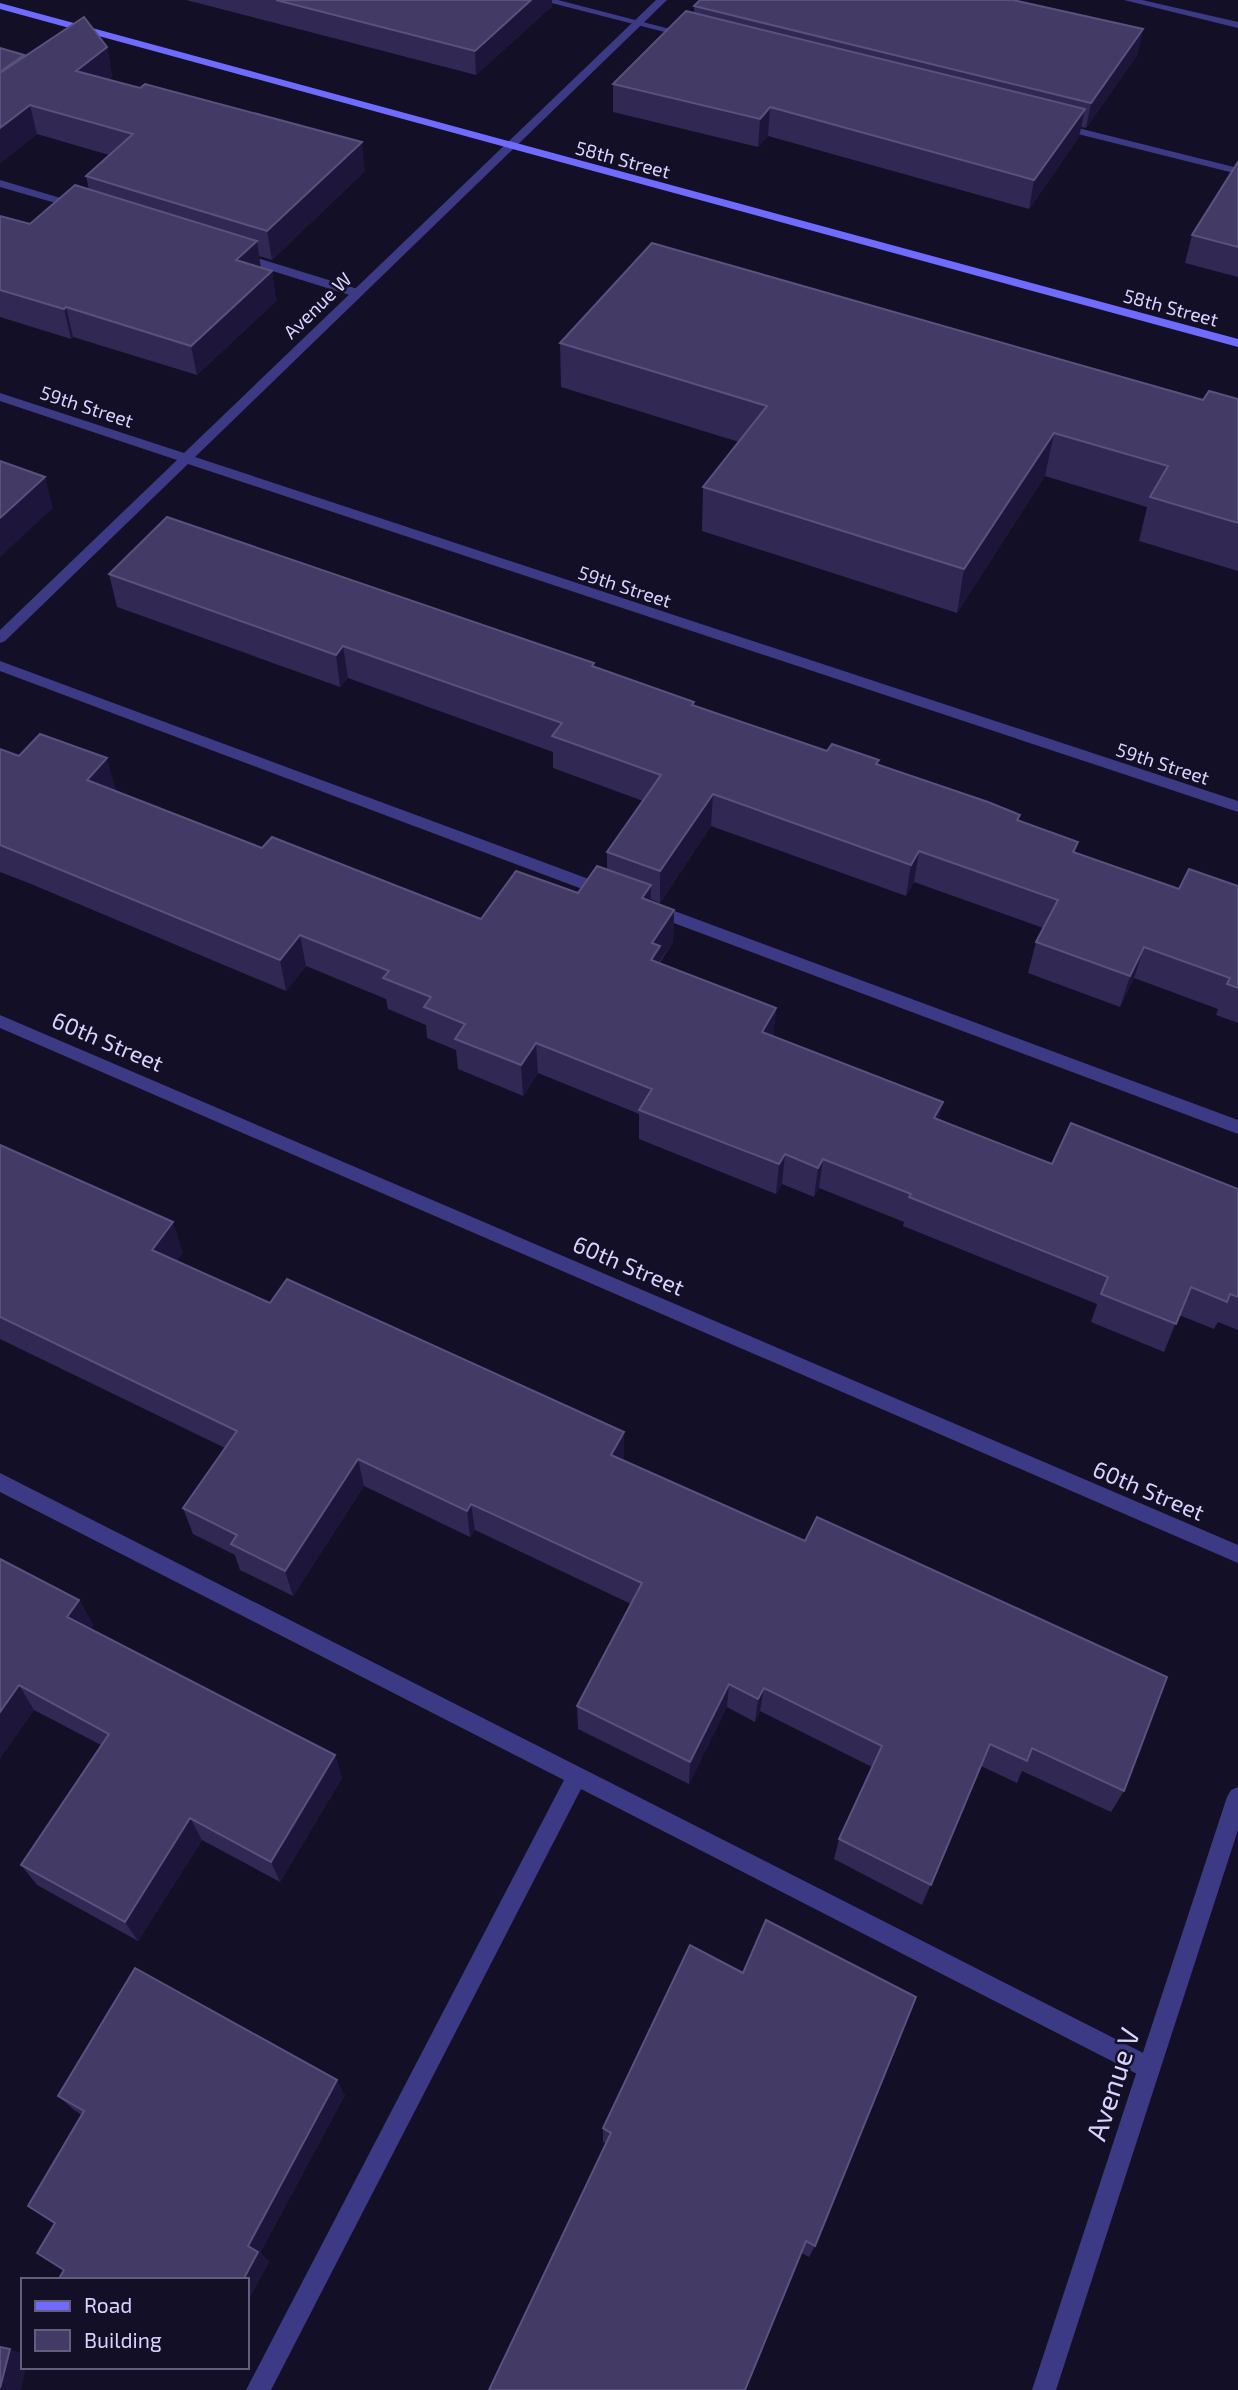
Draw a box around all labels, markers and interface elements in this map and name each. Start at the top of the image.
street label: 58th Street [573,135,673,183]
street label: Avenue W [278,267,356,343]
street label: 58th Street [1121,283,1221,331]
street label: 59th Street [38,380,136,432]
street label: 59th Street [576,560,674,612]
street label: 59th Street [1114,737,1212,789]
street label: 60th Street [48,1005,168,1077]
street label: 60th Street [569,1229,689,1301]
street label: 60th Street [1089,1454,1209,1526]
street label: Avenue V [1078,2023,1146,2145]
legend [21,2278,248,2369]
text: Road [84,2292,132,2317]
text: Building [84,2327,162,2352]

